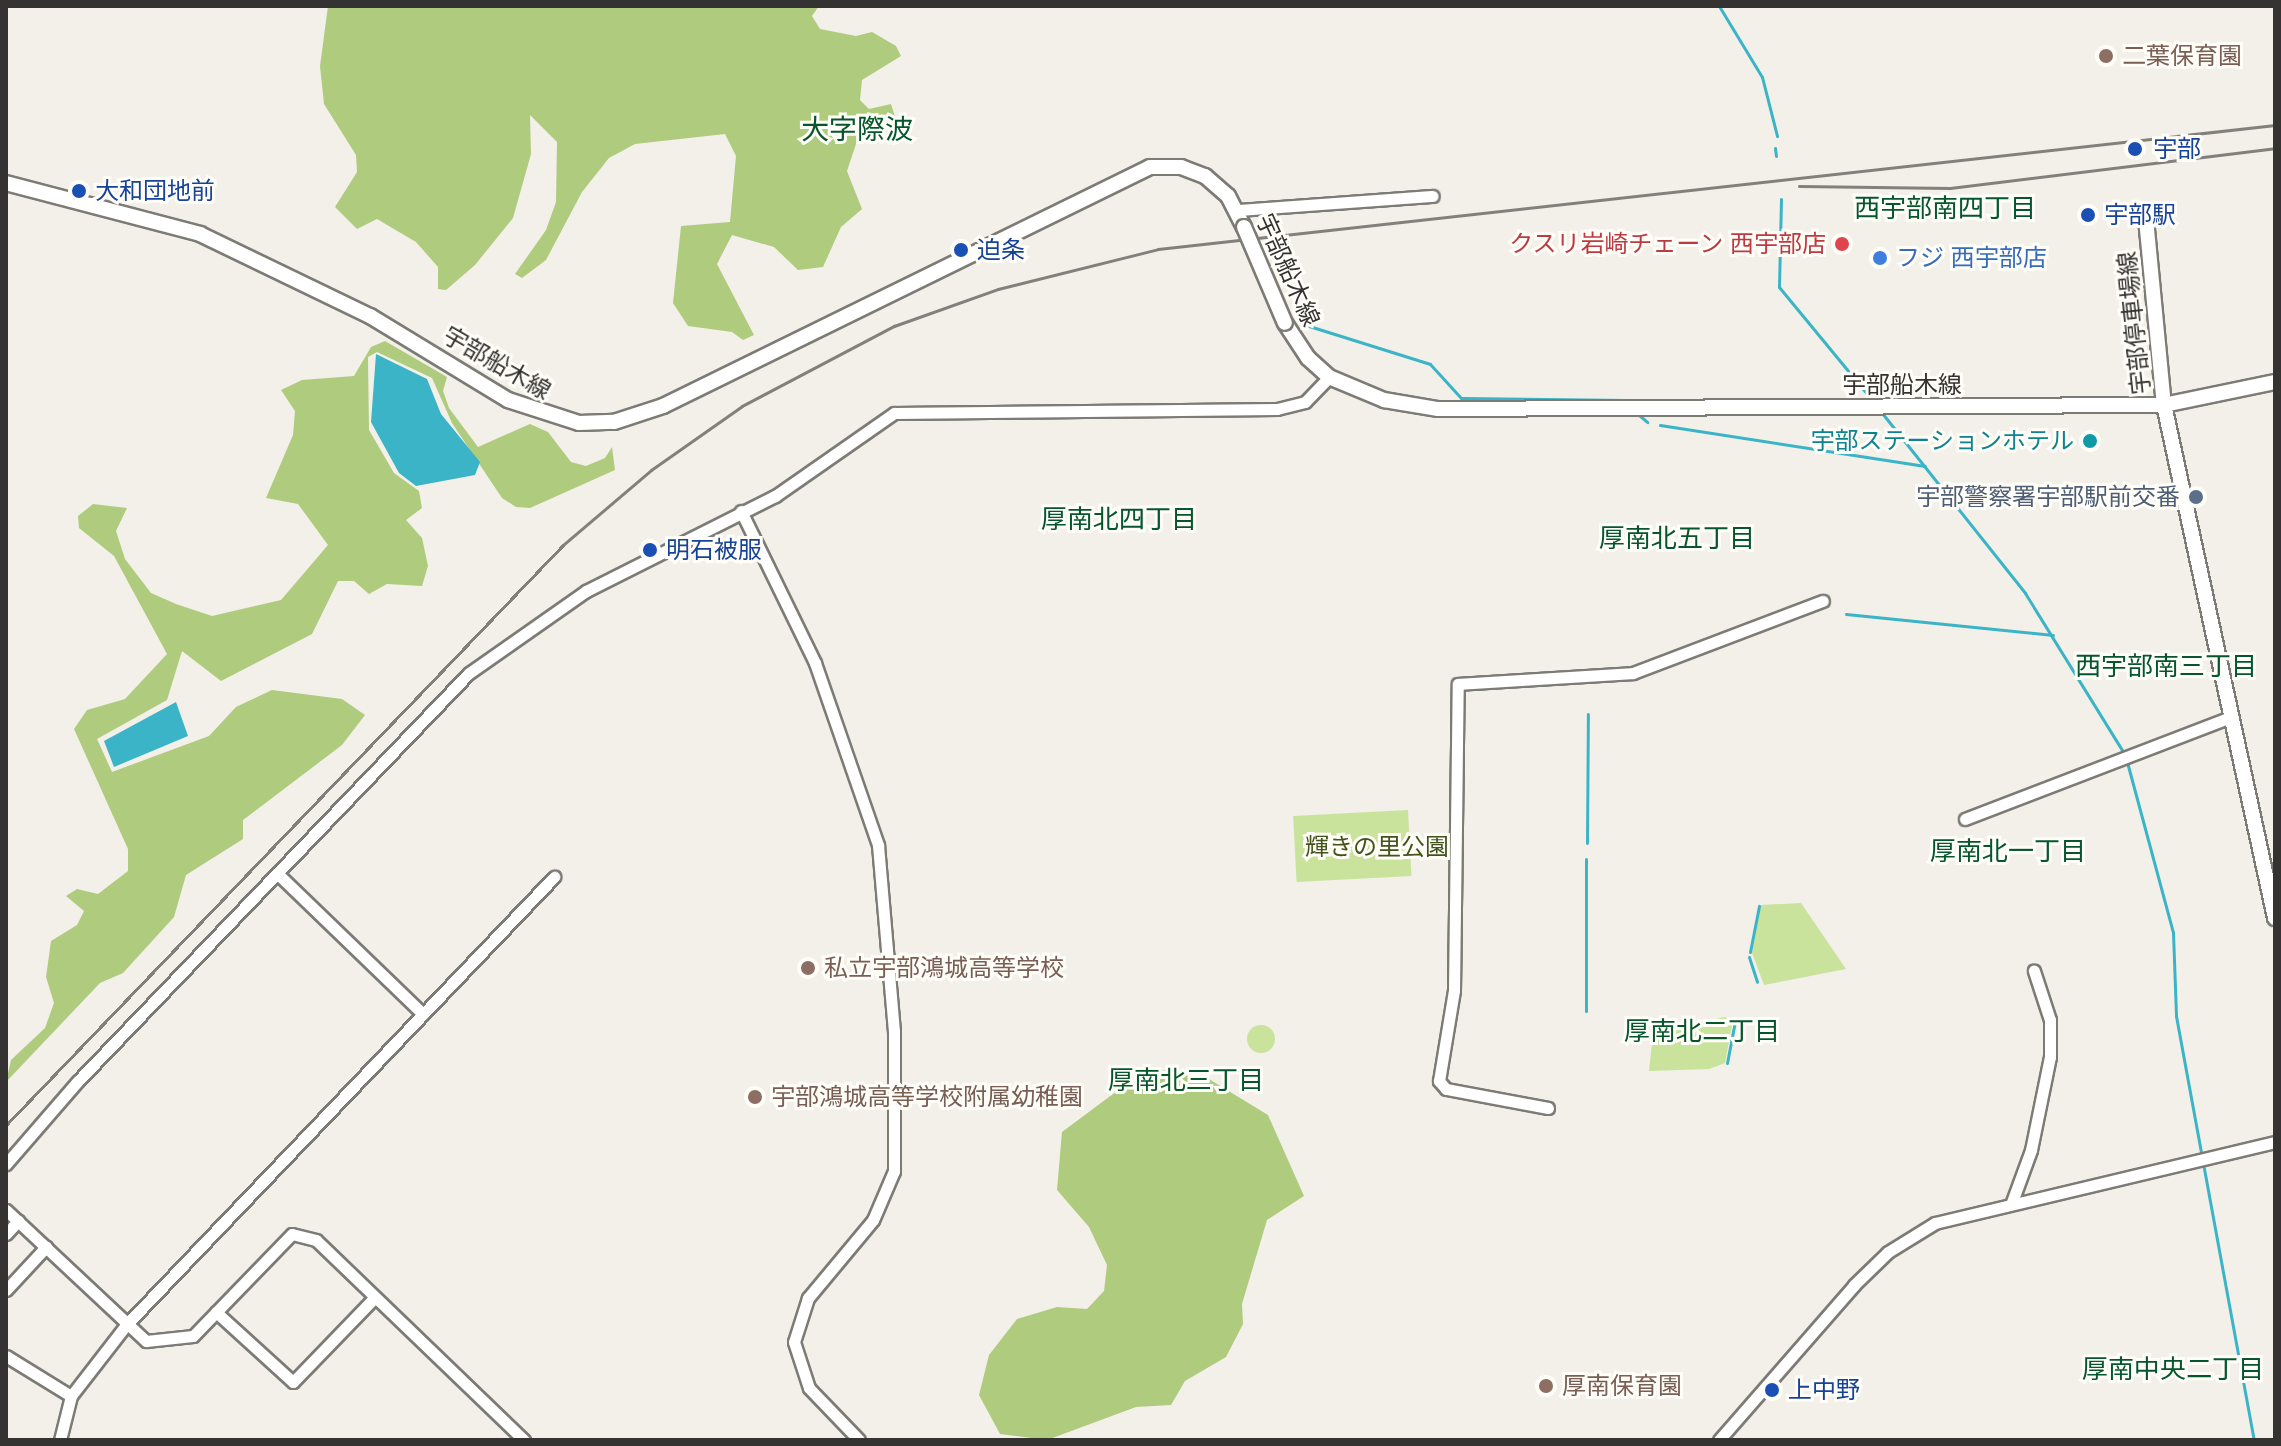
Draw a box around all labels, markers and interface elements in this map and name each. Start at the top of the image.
place label: 二葉保育園 [2122,42,2242,70]
marker: 二葉保育園 [2097,47,2115,65]
district label: 大字際波 [801,113,913,147]
place label: 宇部 [2153,135,2201,163]
marker: 宇部 [2124,138,2146,160]
place label: 大和団地前 [95,177,215,205]
marker: 大和団地前 [70,182,88,200]
district label: 西宇部南四丁目 [1854,193,2036,225]
place label: 宇部駅 [2104,201,2176,229]
marker: 宇部駅 [2079,206,2097,224]
street label: 宇部船木線 [1250,209,1326,331]
place label: クスリ岩崎チェーン 西宇部店 [1507,230,1826,258]
marker: クスリ岩崎チェーン 西宇部店 [1833,235,1851,253]
place label: 迫条 [977,236,1025,264]
marker: 迫条 [952,241,970,259]
place label: フジ 西宇部店 [1896,244,2047,272]
marker: フジ 西宇部店 [1871,249,1889,267]
street label: 宇部停車場線 [2112,250,2156,396]
street label: 宇部船木線 [438,321,556,405]
street label: 宇部船木線 [1842,371,1962,399]
place label: 宇部ステーションホテル [1810,427,2074,455]
marker: 宇部ステーションホテル [2081,432,2099,450]
place label: 宇部警察署宇部駅前交番 [1916,483,2180,511]
marker: 宇部警察署宇部駅前交番 [2187,488,2205,506]
district label: 厚南北四丁目 [1041,504,1197,536]
district label: 厚南北五丁目 [1599,523,1755,555]
place label: 明石被服 [666,536,762,564]
marker: 明石被服 [641,541,659,559]
district label: 西宇部南三丁目 [2075,651,2257,683]
park label: 輝きの里公園 [1305,833,1449,861]
district label: 厚南北一丁目 [1930,836,2086,868]
place label: 私立宇部鴻城高等学校 [824,954,1064,982]
marker: 私立宇部鴻城高等学校 [799,959,817,977]
district label: 厚南北二丁目 [1624,1016,1780,1048]
district label: 厚南北三丁目 [1108,1065,1264,1097]
place label: 宇部鴻城高等学校附属幼稚園 [771,1083,1083,1111]
marker: 宇部鴻城高等学校附属幼稚園 [746,1088,764,1106]
district label: 厚南中央二丁目 [2082,1354,2264,1386]
place label: 厚南保育園 [1562,1372,1682,1400]
place label: 上中野 [1788,1376,1860,1404]
marker: 厚南保育園 [1537,1377,1555,1395]
marker: 上中野 [1763,1381,1781,1399]

